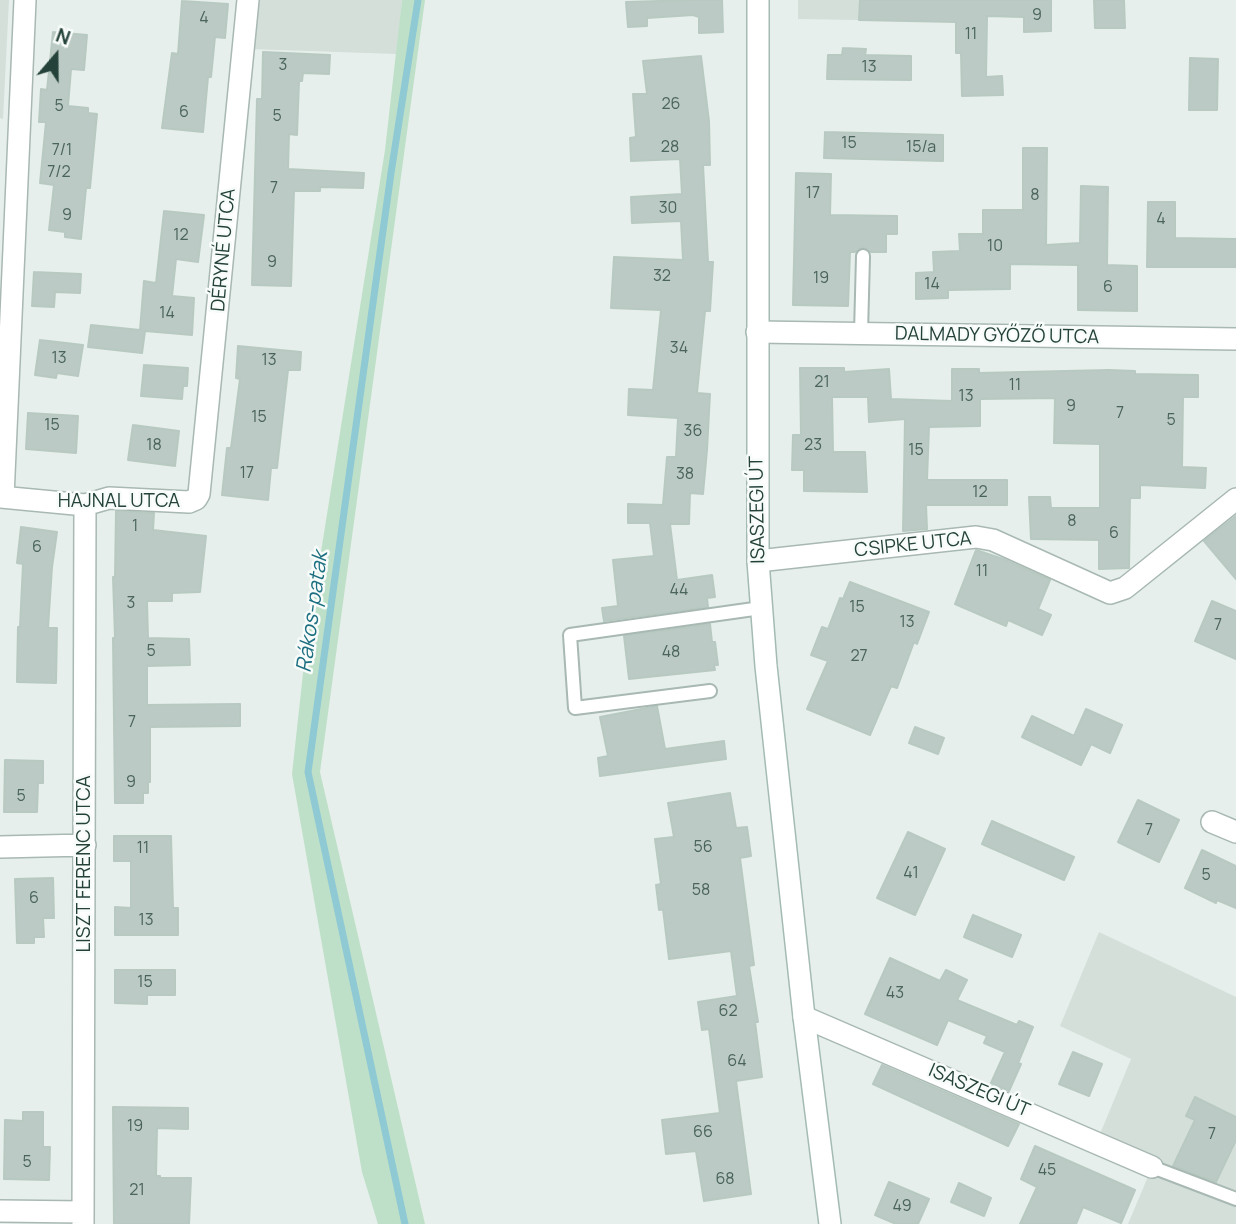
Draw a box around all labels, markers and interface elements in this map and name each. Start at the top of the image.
house number: 9 [1032,6,1042,26]
house number: 4 [199,9,209,29]
north arrow [21,21,91,91]
text: N [52,22,74,51]
house number: 11 [965,25,977,45]
house number: 3 [279,56,287,76]
house number: 13 [861,58,877,78]
house number: 26 [661,95,681,115]
house number: 5 [54,97,64,117]
house number: 6 [179,103,189,123]
house number: 5 [272,107,282,127]
house number: 15 [841,134,857,154]
house number: 28 [661,138,679,158]
house number: 15/a [906,138,936,158]
house number: 7/1 [52,141,72,161]
house number: 7/2 [47,163,71,183]
house number: 7 [270,179,278,199]
house number: 17 [806,184,820,204]
house number: 8 [1030,186,1040,206]
street label: DÉRYNÉ UTCA [207,188,241,312]
house number: 30 [659,199,677,219]
house number: 9 [62,206,72,226]
house number: 4 [1156,210,1166,230]
house number: 12 [173,226,189,246]
house number: 10 [987,237,1003,257]
house number: 9 [267,253,277,273]
house number: 32 [653,267,671,287]
house number: 19 [813,269,829,289]
house number: 14 [924,275,940,295]
house number: 6 [1103,278,1113,298]
house number: 14 [159,304,175,324]
street label: DALMADY GYŐZŐ UTCA [895,323,1099,349]
house number: 34 [670,339,688,359]
house number: 13 [51,349,67,369]
house number: 13 [261,351,277,371]
house number: 21 [814,373,830,393]
house number: 11 [1009,376,1021,396]
house number: 13 [958,387,974,407]
house number: 9 [1066,397,1076,417]
house number: 7 [1116,404,1124,424]
house number: 15 [251,408,267,428]
house number: 5 [1166,411,1176,431]
house number: 15 [44,416,60,436]
house number: 36 [684,422,702,442]
house number: 18 [146,436,162,456]
house number: 23 [804,436,822,456]
house number: 15 [908,441,924,461]
street label: ISASZEGI ÚT [746,456,770,564]
house number: 17 [240,464,254,484]
house number: 38 [676,465,694,485]
house number: 12 [972,483,988,503]
street label: HAJNAL UTCA [58,491,180,513]
house number: 8 [1067,512,1077,532]
house number: 1 [132,517,138,537]
house number: 6 [1109,524,1119,544]
street label: CSIPKE UTCA [853,528,973,562]
house number: 6 [32,538,42,558]
water label: Rákos-patak [292,550,334,674]
house number: 11 [976,562,988,582]
house number: 44 [669,581,689,601]
house number: 3 [127,594,135,614]
house number: 15 [849,598,865,618]
house number: 13 [899,613,915,633]
house number: 7 [1214,616,1222,636]
house number: 5 [146,642,156,662]
house number: 48 [662,643,680,663]
house number: 27 [850,647,868,667]
house number: 7 [128,713,136,733]
house number: 9 [126,773,136,793]
street label: LISZT FERENC UTCA [74,776,96,952]
house number: 5 [16,787,26,807]
house number: 7 [1145,821,1153,841]
house number: 56 [693,838,713,858]
house number: 11 [137,839,149,859]
house number: 41 [903,864,919,884]
house number: 5 [1201,866,1211,886]
house number: 58 [692,881,710,901]
house number: 6 [29,889,39,909]
house number: 13 [138,911,154,931]
house number: 15 [137,973,153,993]
house number: 43 [886,984,904,1004]
house number: 62 [718,1002,738,1022]
house number: 64 [727,1052,747,1072]
street label: ISASZEGI ÚT [925,1059,1033,1123]
house number: 19 [127,1117,143,1137]
house number: 66 [693,1123,713,1143]
house number: 7 [1208,1125,1216,1145]
house number: 5 [22,1153,32,1173]
house number: 45 [1038,1161,1056,1181]
house number: 68 [715,1170,735,1190]
house number: 21 [129,1181,145,1201]
house number: 49 [892,1197,912,1217]

